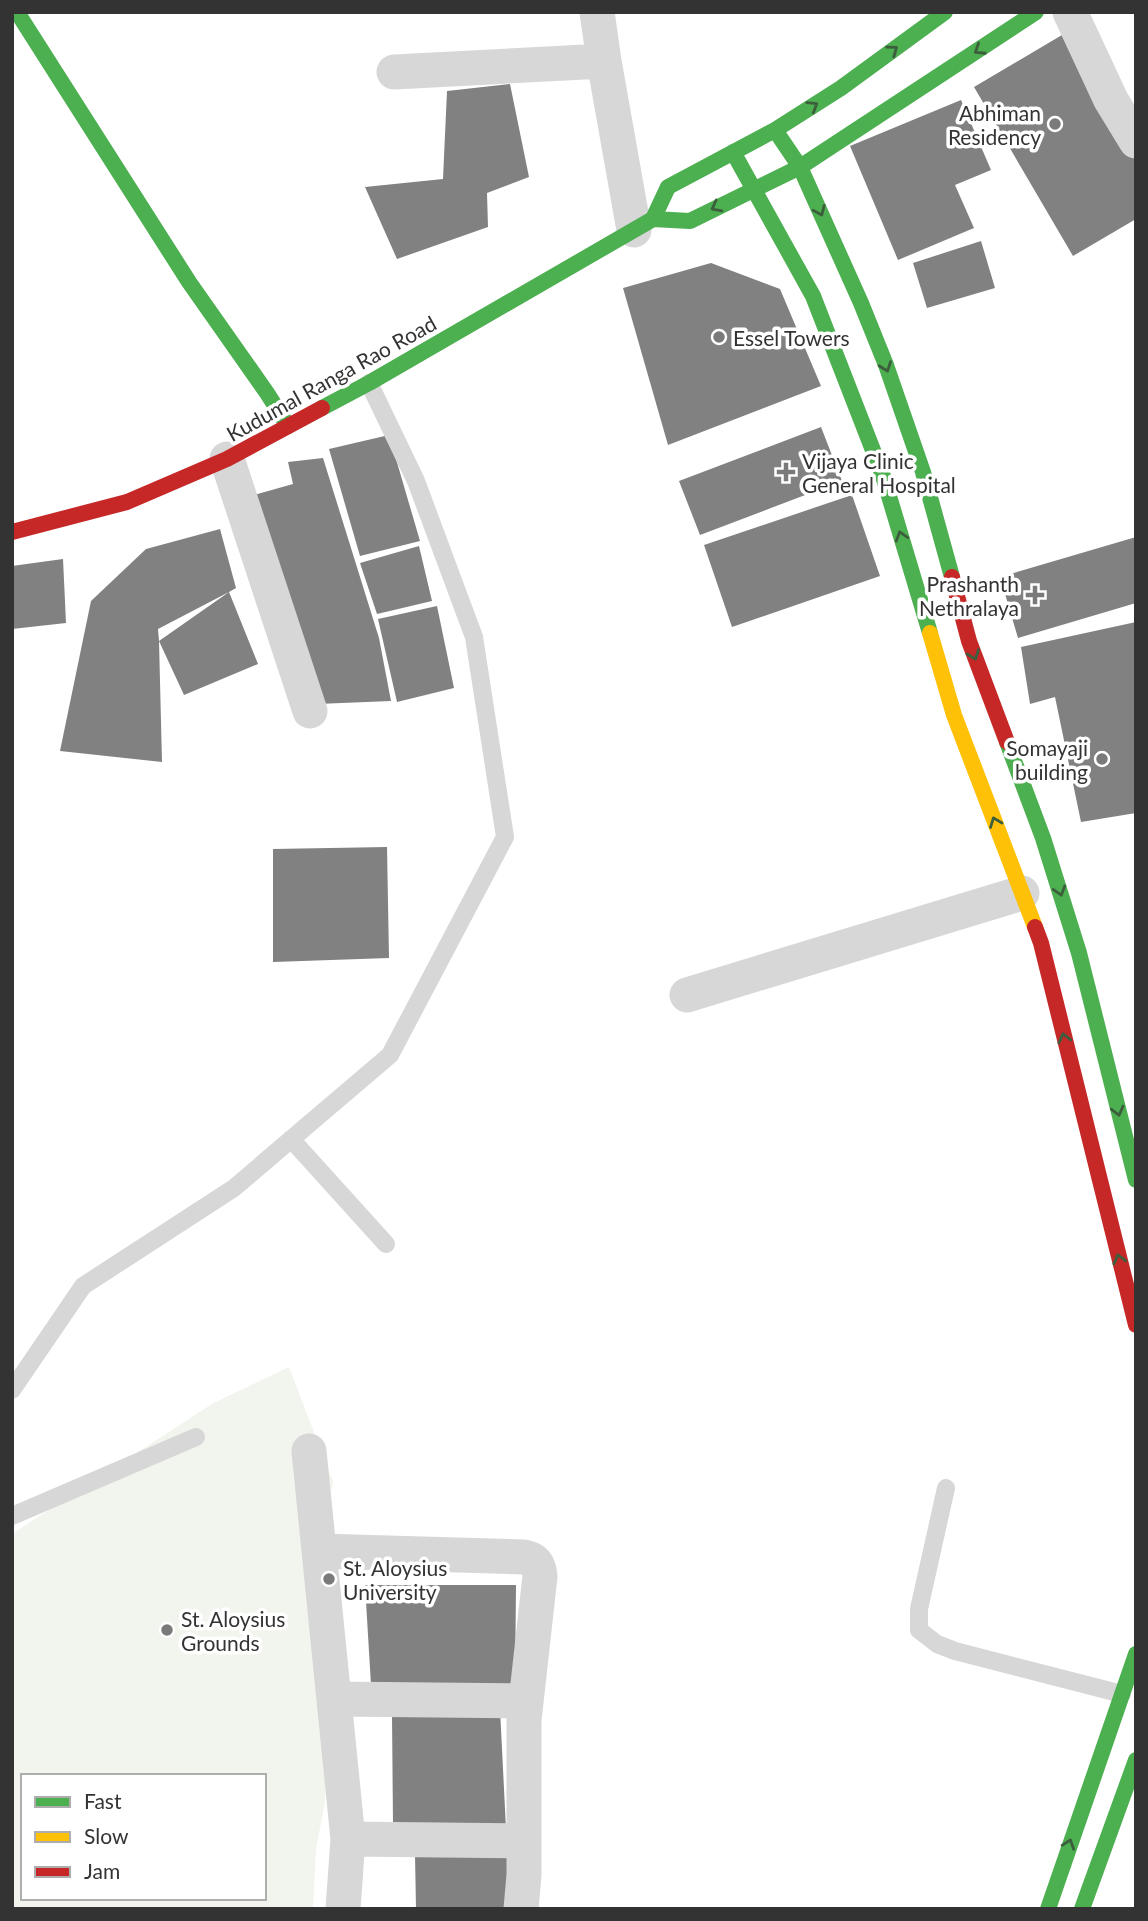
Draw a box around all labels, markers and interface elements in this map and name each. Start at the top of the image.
one-way arrow [974,41,987,54]
one-way arrow [885,46,898,59]
place label: Abhiman Residency [948,100,1041,149]
one-way arrow [806,101,819,114]
marker: Abhiman Residency [1047,116,1063,132]
one-way arrow [711,199,723,212]
one-way arrow [812,204,826,216]
street label: Kudumal Ranga Rao Road [222,310,440,446]
place label: Essel Towers [733,325,850,350]
marker: Essel Towers [711,329,727,345]
one-way arrow [878,360,892,372]
place label: Vijaya Clinic General Hospital [802,448,956,497]
marker: Vijaya Clinic General Hospital [776,462,796,482]
one-way arrow [895,530,910,542]
place label: Prashanth Nethralaya [919,571,1019,620]
marker: Prashanth Nethralaya [1025,585,1045,605]
one-way arrow [965,648,979,660]
place label: Somayaji building [1006,735,1088,784]
marker: Somayaji building [1094,751,1110,767]
one-way arrow [989,816,1003,829]
one-way arrow [1051,885,1066,897]
one-way arrow [1058,1032,1072,1044]
one-way arrow [1110,1105,1124,1117]
one-way arrow [1113,1253,1127,1265]
place label: St. Aloysius University [343,1555,447,1604]
marker: St. Aloysius University [321,1571,337,1587]
place label: St. Aloysius Grounds [181,1606,285,1655]
marker: St. Aloysius Grounds [159,1622,175,1638]
legend [21,1774,266,1900]
text: Fast [84,1788,122,1813]
text: Slow [84,1823,129,1848]
one-way arrow [1061,1838,1075,1851]
text: Jam [84,1858,120,1883]

